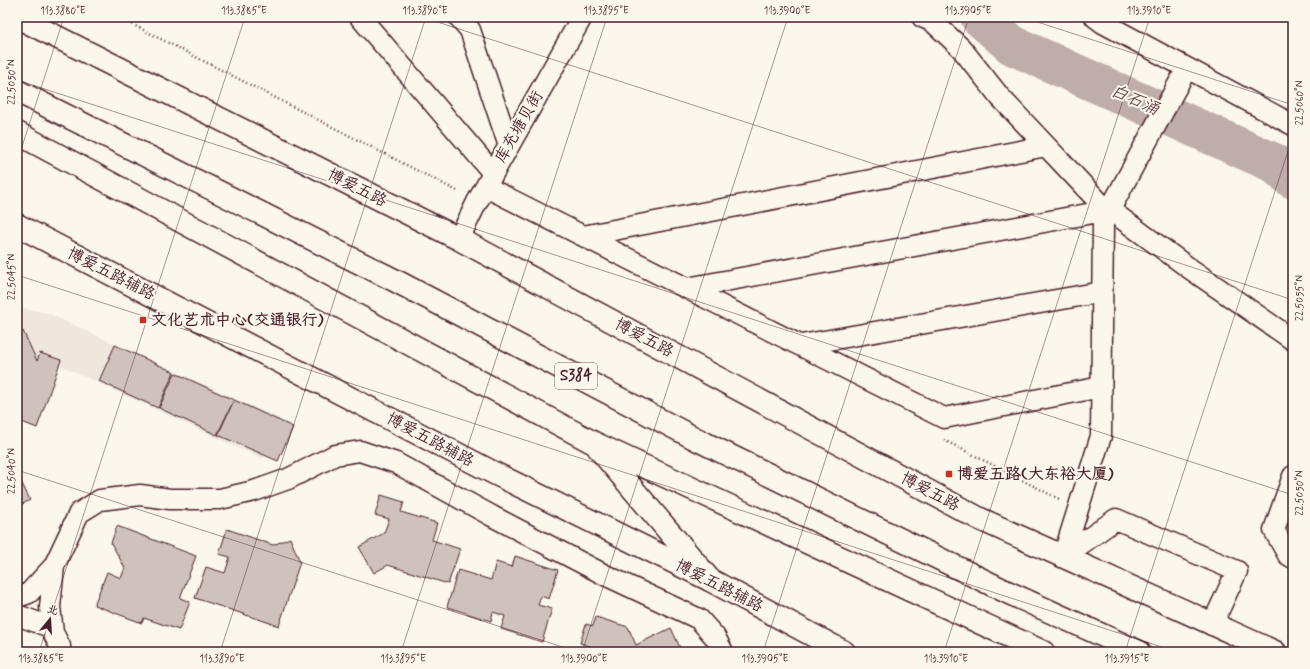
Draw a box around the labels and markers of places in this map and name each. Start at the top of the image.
place label: 文化艺术中心(交通银行) [151,310,324,331]
marker: 文化艺术中心(交通银行) [138,315,148,325]
place label: 博爱五路(大东裕大厦) [957,464,1114,485]
marker: 博爱五路(大东裕大厦) [944,469,954,479]

